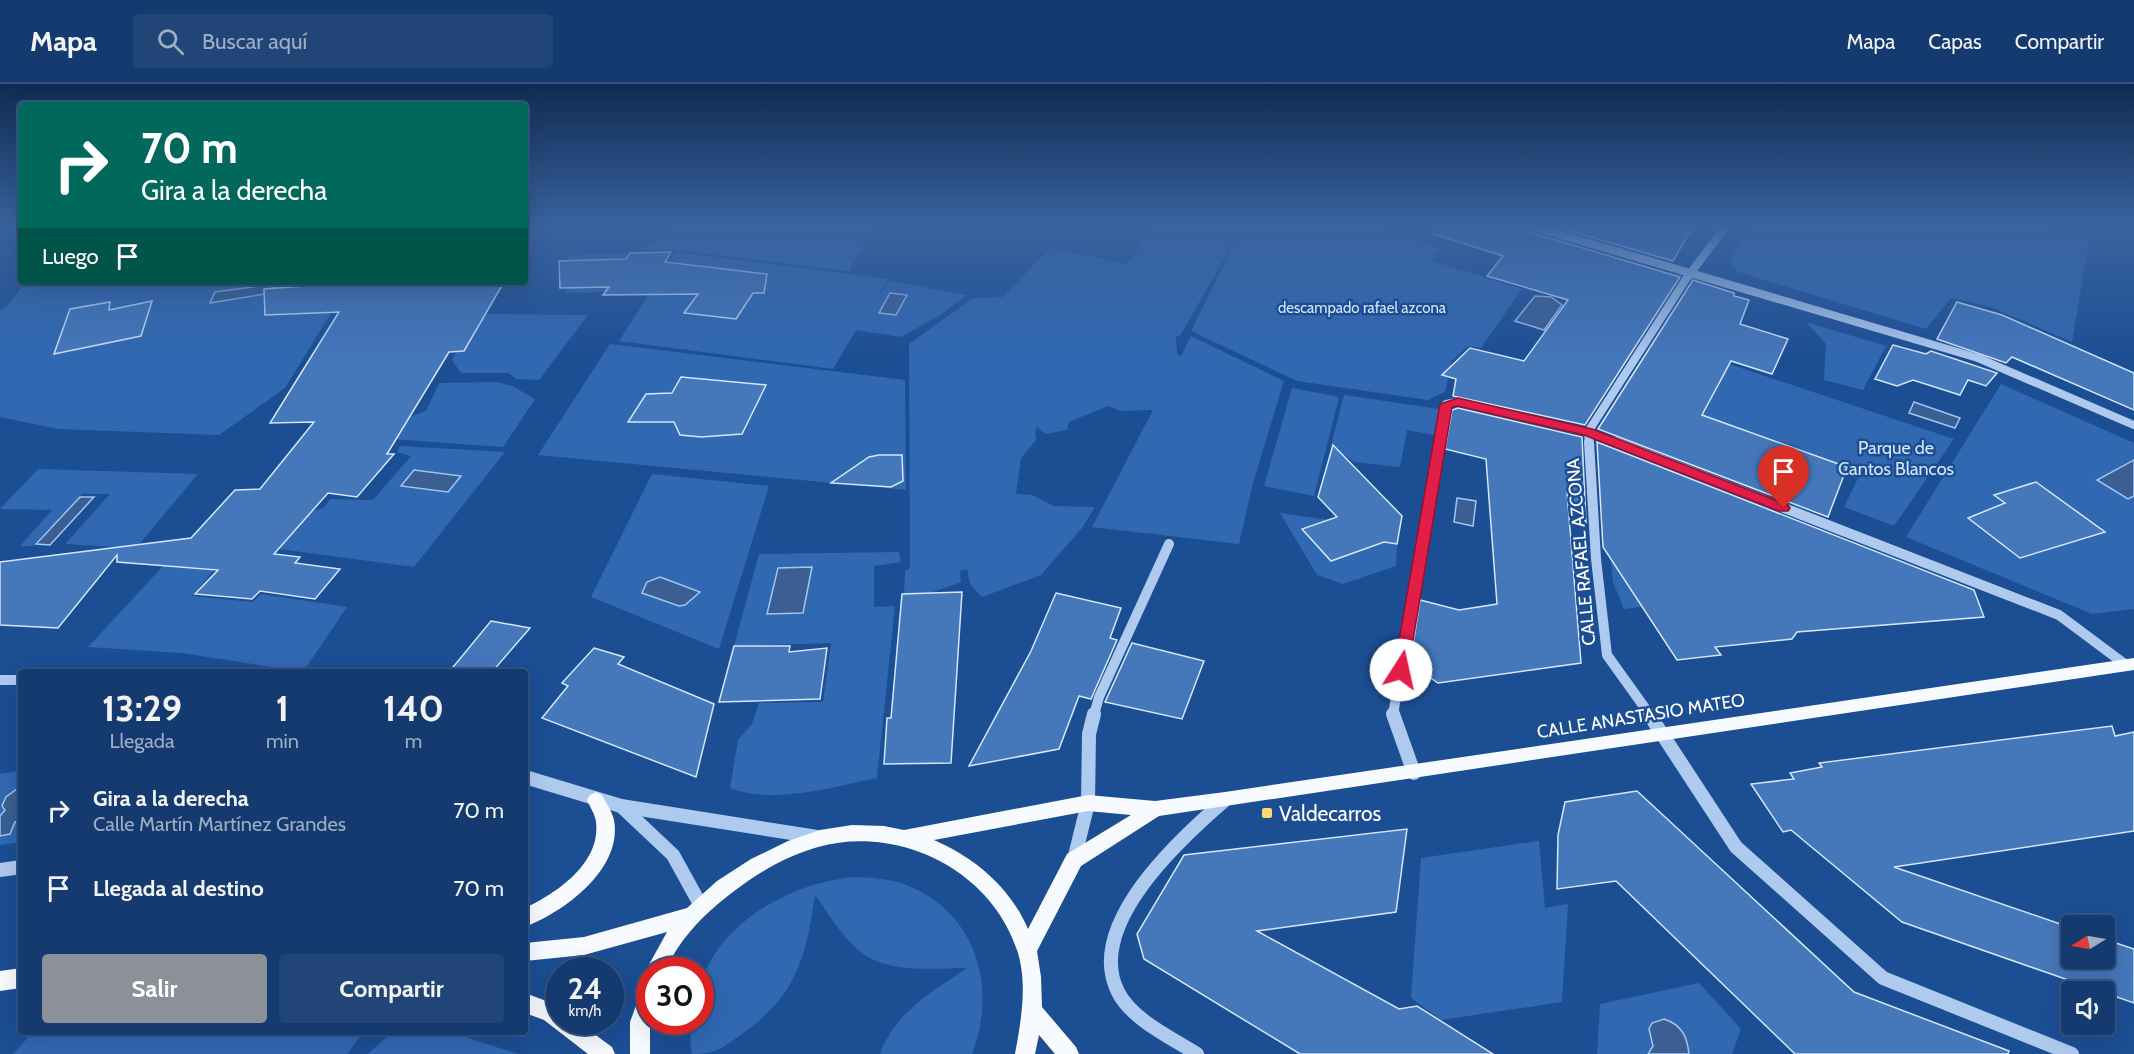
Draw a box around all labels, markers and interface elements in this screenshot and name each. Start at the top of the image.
search box [133,14,553,68]
text: Mapa [30,24,97,58]
icon: search [154,25,187,58]
text: Buscar aquí [202,28,307,55]
text: Mapa [1847,29,1895,54]
text: Capas [1928,29,1982,54]
text: Compartir [2015,29,2104,54]
text: 70 m [141,122,238,174]
icon: right [42,126,120,204]
text: Gira a la derecha [141,174,327,207]
icon: arrive [111,240,144,273]
text: Luego [42,243,99,270]
park label: descampado rafael azcona [1278,299,1447,317]
park label: Parque de Cantos Blancos [1838,437,1954,480]
pin [1758,446,1809,508]
icon: arrive [1767,455,1800,488]
street label: CALLE RAFAEL AZCONA [1562,457,1600,647]
position arrow [1369,638,1433,702]
text: 13:29 [102,686,182,730]
text: 1 [276,686,289,730]
text: 140 [383,686,444,730]
street label: CALLE ANASTASIO MATEO [1535,689,1747,743]
text: Llegada [109,729,175,753]
text: min [266,729,299,753]
text: m [405,729,422,753]
text: Gira a la derecha [93,785,249,812]
icon: right [42,794,75,827]
text: 70 m [454,797,504,824]
place label: Valdecarros [1279,801,1381,826]
marker: Valdecarros [1260,806,1274,820]
text: Calle Martín Martínez Grandes [93,812,346,836]
icon: arrive [42,872,75,905]
text: Llegada al destino [93,875,264,902]
text: 70 m [454,875,504,902]
north arrow [2061,915,2115,969]
map controls [2061,915,2115,1035]
button: Salir [42,954,267,1023]
button: Compartir [279,954,504,1023]
speed limit sign: 30 [636,957,714,1035]
text: 24 [568,970,602,1007]
button: sound [2061,981,2115,1035]
text: km/h [569,1002,601,1020]

